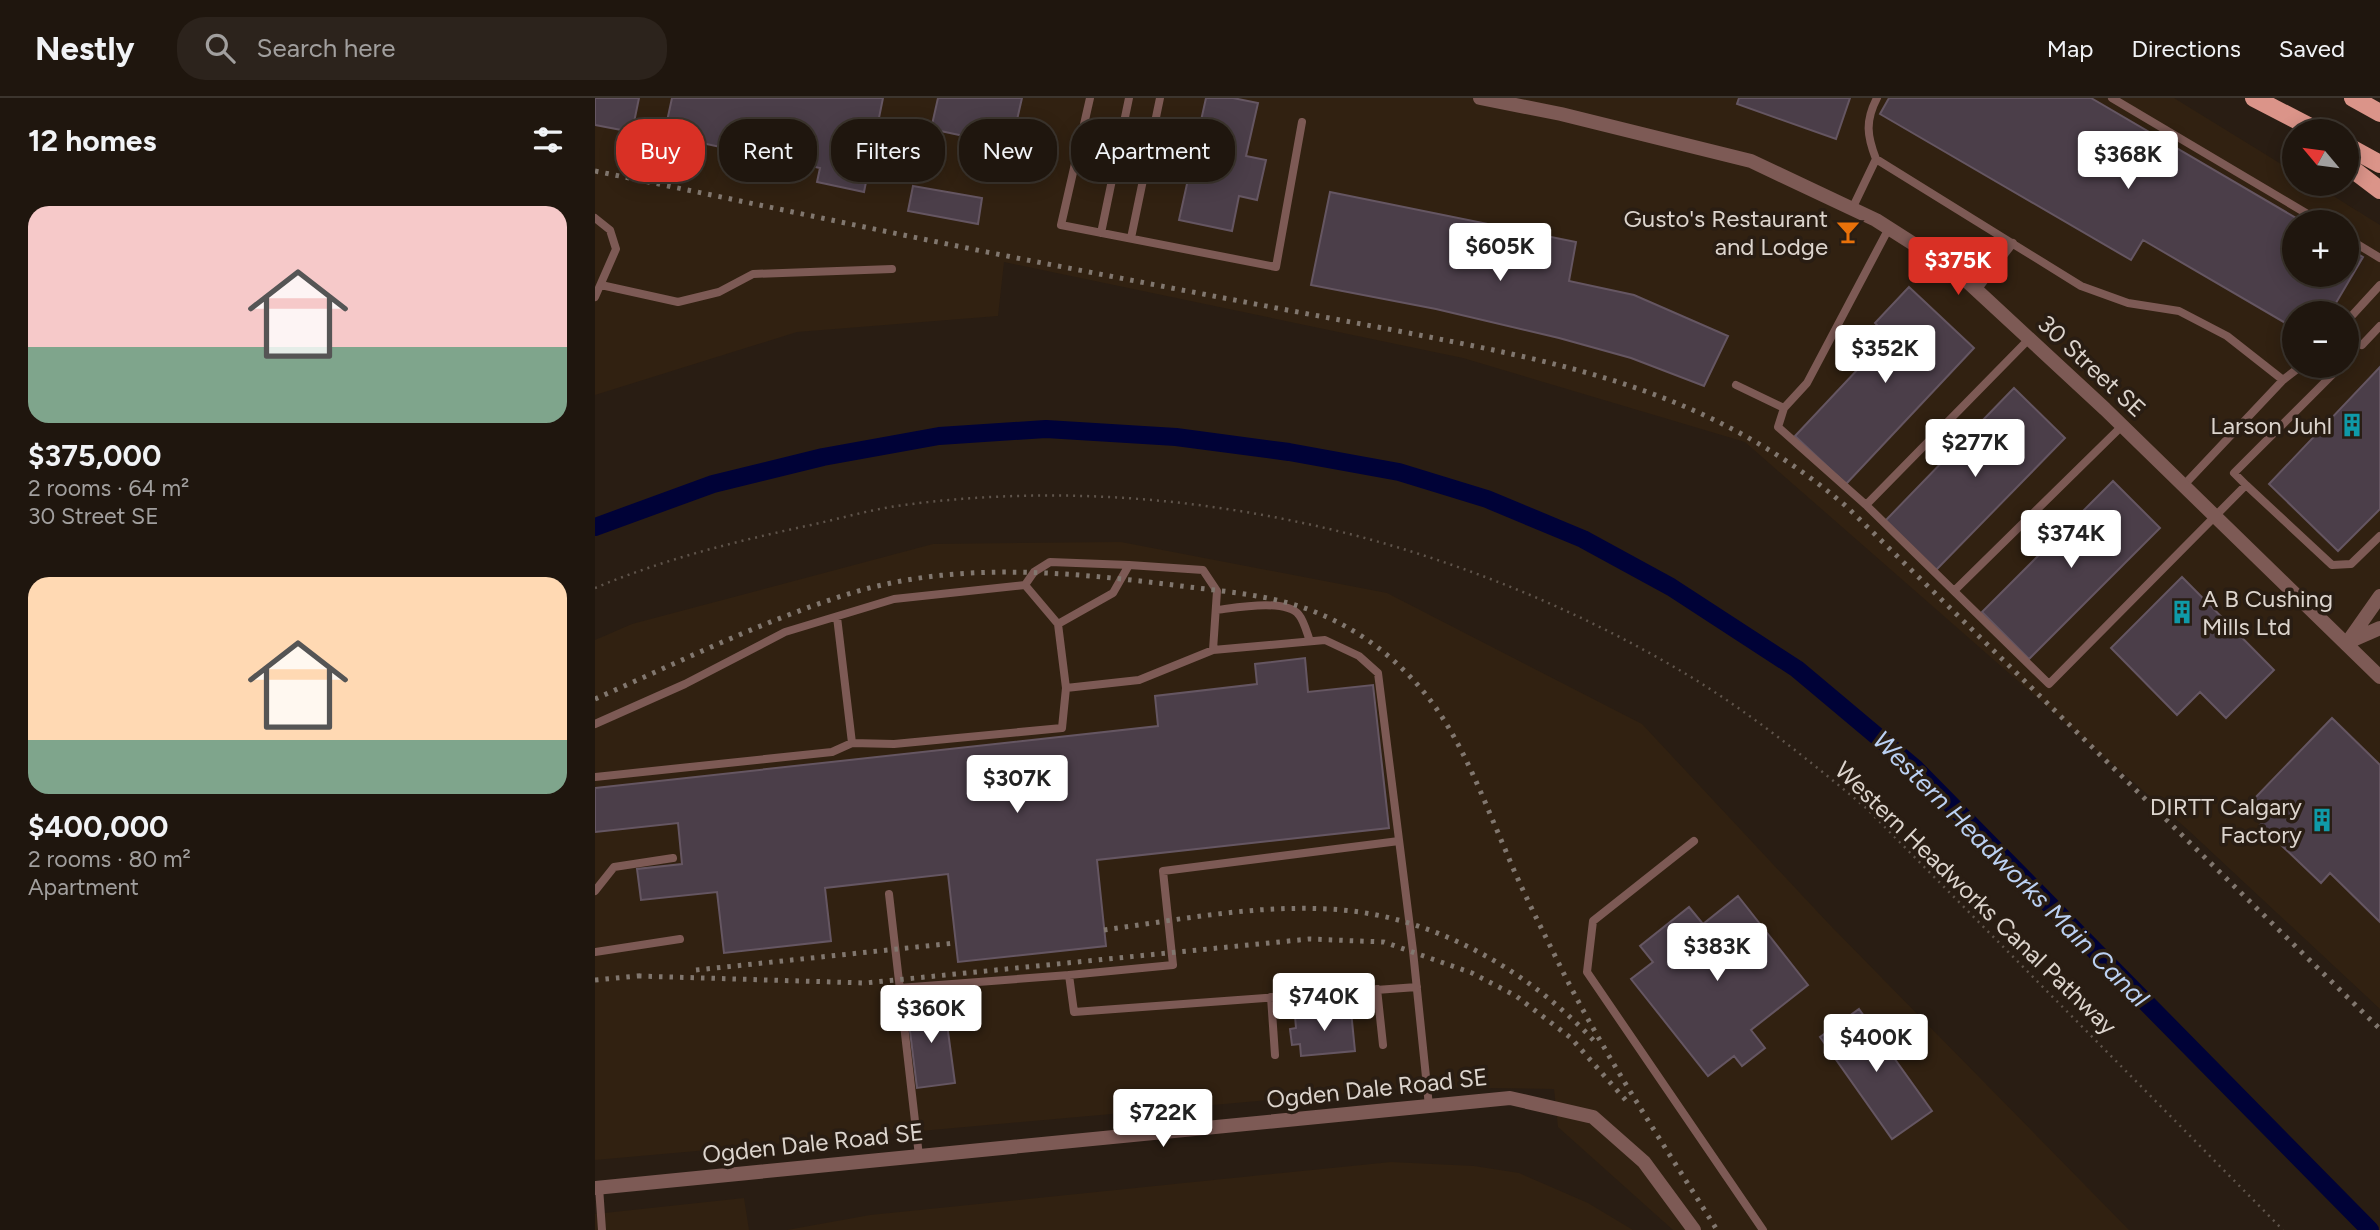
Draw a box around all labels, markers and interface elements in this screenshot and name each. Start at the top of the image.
search box [177,17,667,80]
text: Nestly [35,29,135,68]
icon: search [201,29,239,67]
text: Search here [257,32,395,64]
text: Map [2047,34,2093,63]
text: Directions [2131,34,2241,63]
text: Saved [2279,34,2345,63]
chip: Buy [616,119,705,182]
chip: Rent [719,119,817,182]
chip: Filters [831,119,945,182]
chip: New [959,119,1057,182]
chip: Apartment [1071,119,1235,182]
north arrow [2282,119,2359,196]
map controls [2282,119,2359,378]
icon: filters [529,121,567,159]
text: 12 homes [28,122,156,159]
pin: $368K [2079,132,2177,191]
text: $368K [2094,140,2162,168]
place label: Gusto's Restaurant and Lodge [1624,204,1828,261]
button: + [2282,210,2359,287]
bar icon: Gusto's Restaurant and Lodge [1834,218,1862,246]
pin: $605K [1451,223,1549,283]
text: $605K [1465,232,1535,260]
pin: $375K [1909,238,2007,297]
text: $375K [1925,246,1992,274]
icon: home [235,251,361,377]
button: − [2282,301,2359,378]
street label: 30 Street SE [2032,309,2152,423]
pin: $352K [1836,326,1934,385]
text: $352K [1851,334,1919,362]
place label: Larson Juhl [2210,411,2332,440]
building icon: Larson Juhl [2338,411,2366,439]
pin: $277K [1926,420,2024,479]
text: $277K [1942,428,2008,456]
text: $375,000 [28,437,161,474]
text: 2 rooms · 64 m² [28,474,189,502]
text: 30 Street SE [28,502,159,530]
pin: $374K [2022,510,2120,570]
text: $374K [2037,519,2105,547]
place label: A B Cushing Mills Ltd [2202,584,2333,641]
building icon: A B Cushing Mills Ltd [2168,598,2196,626]
icon: home [235,622,361,748]
water label: Western Headworks Main Canal [1866,724,2156,1014]
street label: Western Headworks Canal Pathway [1829,755,2123,1041]
pin: $307K [968,756,1066,815]
text: $307K [983,764,1051,792]
place label: DIRTT Calgary Factory [2150,792,2302,849]
building icon: DIRTT Calgary Factory [2308,806,2336,834]
text: $400,000 [28,808,169,845]
text: 2 rooms · 80 m² [28,845,191,873]
text: Apartment [28,873,139,901]
pin: $383K [1668,924,1766,983]
text: $383K [1683,932,1751,960]
pin: $740K [1275,974,1373,1033]
text: $740K [1289,982,1359,1010]
pin: $360K [882,986,980,1045]
text: $360K [896,994,966,1022]
pin: $400K [1827,1014,1925,1074]
text: $400K [1840,1023,1912,1051]
street label: Ogden Dale Road SE [1265,1062,1489,1114]
pin: $722K [1114,1090,1212,1149]
text: $722K [1129,1098,1197,1126]
street label: Ogden Dale Road SE [701,1117,925,1169]

